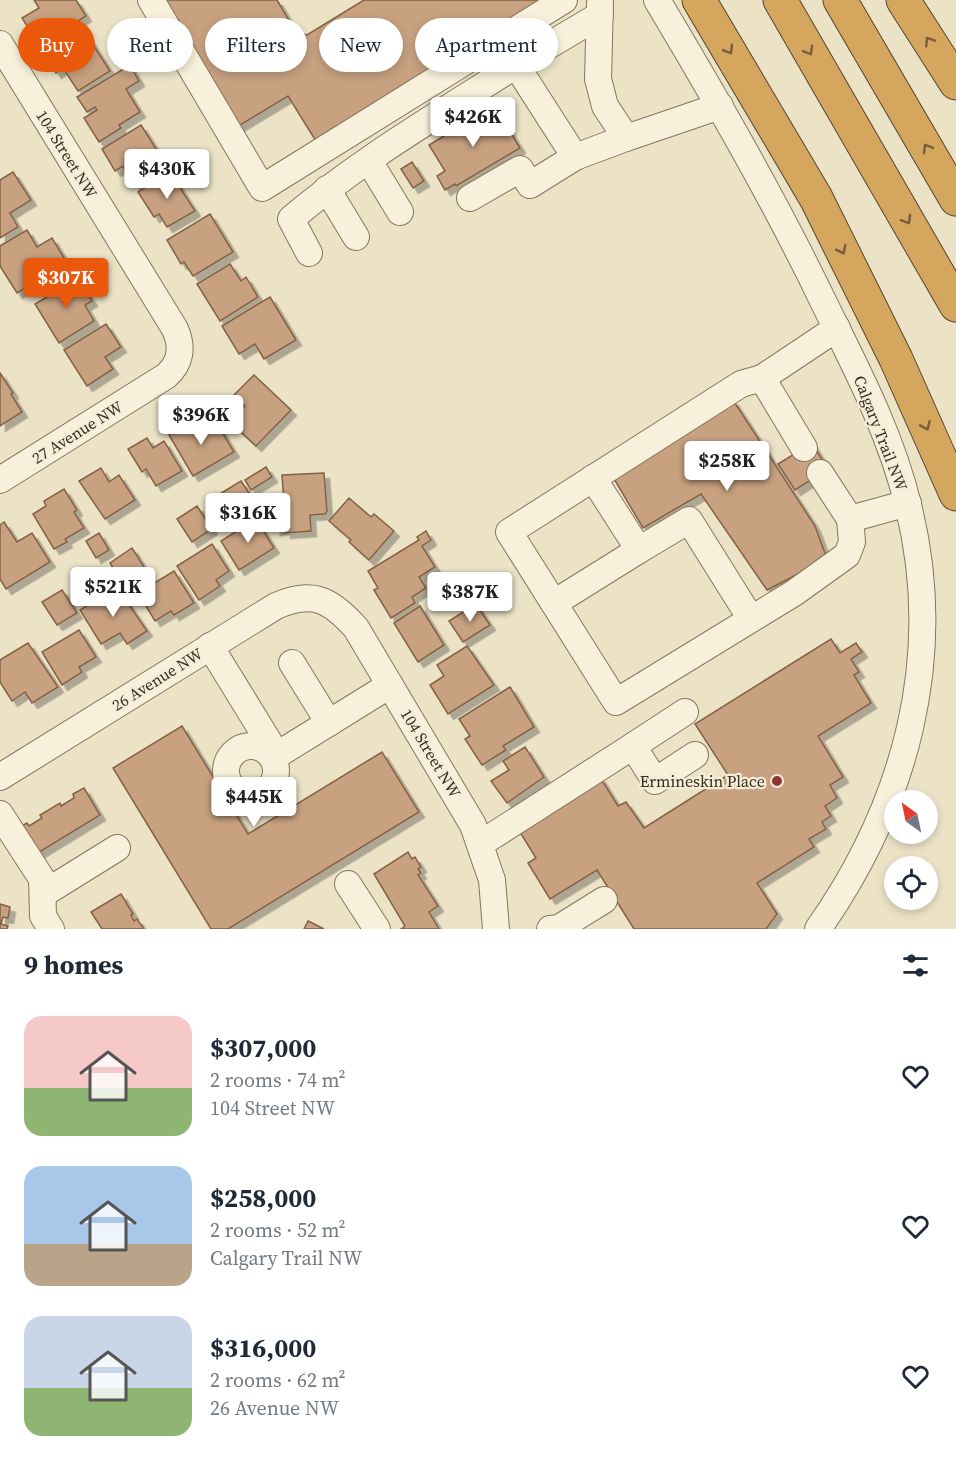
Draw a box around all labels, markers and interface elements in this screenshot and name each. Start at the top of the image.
chip: Buy [18,18,95,72]
chip: Rent [107,18,193,72]
chip: Filters [205,18,307,72]
chip: New [319,18,403,72]
chip: Apartment [415,18,558,72]
one-way arrow [926,37,937,48]
one-way arrow [722,44,733,55]
one-way arrow [802,45,813,55]
pin: $426K [431,97,515,148]
text: $426K [444,102,502,130]
street label: 104 Street NW [31,106,103,203]
one-way arrow [922,144,934,154]
pin: $430K [125,149,209,200]
text: $430K [138,154,196,182]
one-way arrow [899,214,911,224]
one-way arrow [835,244,846,255]
pin: $307K [24,258,108,309]
text: $307K [37,263,95,291]
street label: Calgary Trail NW [849,372,913,494]
street label: 27 Avenue NW [27,395,127,469]
pin: $396K [159,395,243,446]
text: $396K [172,400,230,428]
one-way arrow [919,420,931,431]
pin: $258K [685,441,769,492]
text: $258K [698,446,756,474]
pin: $316K [206,493,290,544]
text: $316K [219,498,277,526]
pin: $521K [71,567,155,618]
text: $521K [84,572,142,600]
pin: $387K [428,572,512,623]
text: $387K [441,577,499,605]
street label: 26 Avenue NW [107,642,207,716]
street label: 104 Street NW [396,704,466,802]
place label: Ermineskin Place [640,770,765,792]
marker: Ermineskin Place [770,774,784,788]
pin: $445K [212,777,296,828]
text: $445K [225,782,283,810]
north arrow [884,790,938,844]
map controls [884,790,938,910]
button: locate [884,856,938,910]
text: 9 homes [24,947,123,983]
icon: filters [899,949,932,982]
text: $307,000 [210,1030,316,1066]
icon: home [72,1040,144,1112]
icon: heart [899,1060,932,1093]
text: 2 rooms · 74 m² [210,1066,346,1094]
text: 104 Street NW [210,1094,335,1122]
text: $258,000 [210,1180,316,1216]
icon: home [72,1190,144,1262]
icon: heart [899,1210,932,1243]
text: 2 rooms · 52 m² [210,1216,346,1244]
text: Calgary Trail NW [210,1244,362,1272]
text: $316,000 [210,1330,316,1366]
icon: home [72,1340,144,1412]
icon: heart [899,1360,932,1393]
text: 2 rooms · 62 m² [210,1366,346,1394]
text: 26 Avenue NW [210,1394,339,1422]

